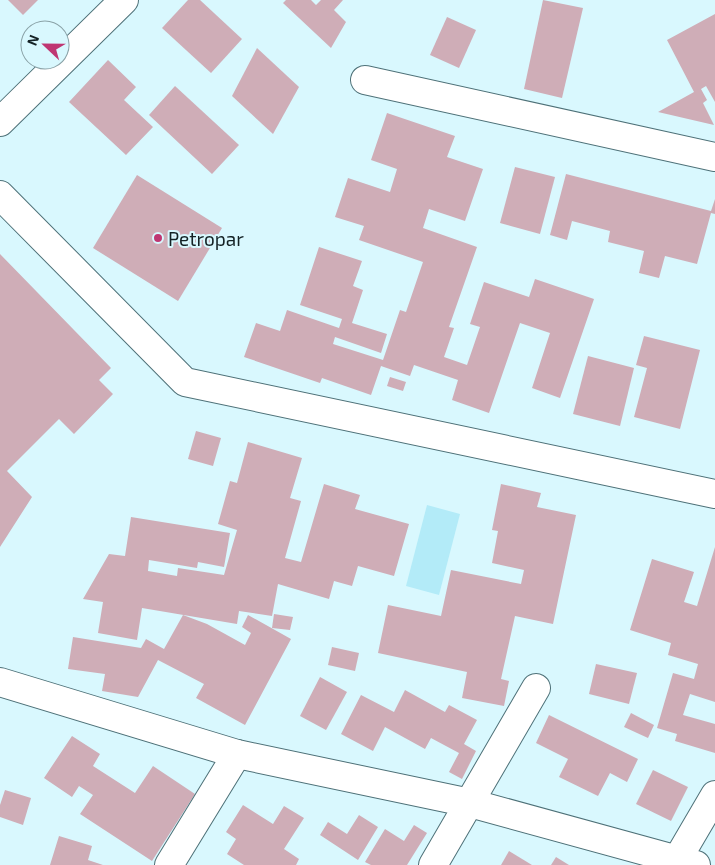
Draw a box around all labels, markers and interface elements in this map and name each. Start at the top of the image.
north arrow [20,20,70,70]
text: N [23,32,42,48]
place label: Petropar [168,227,244,250]
marker: Petropar [152,232,164,244]

